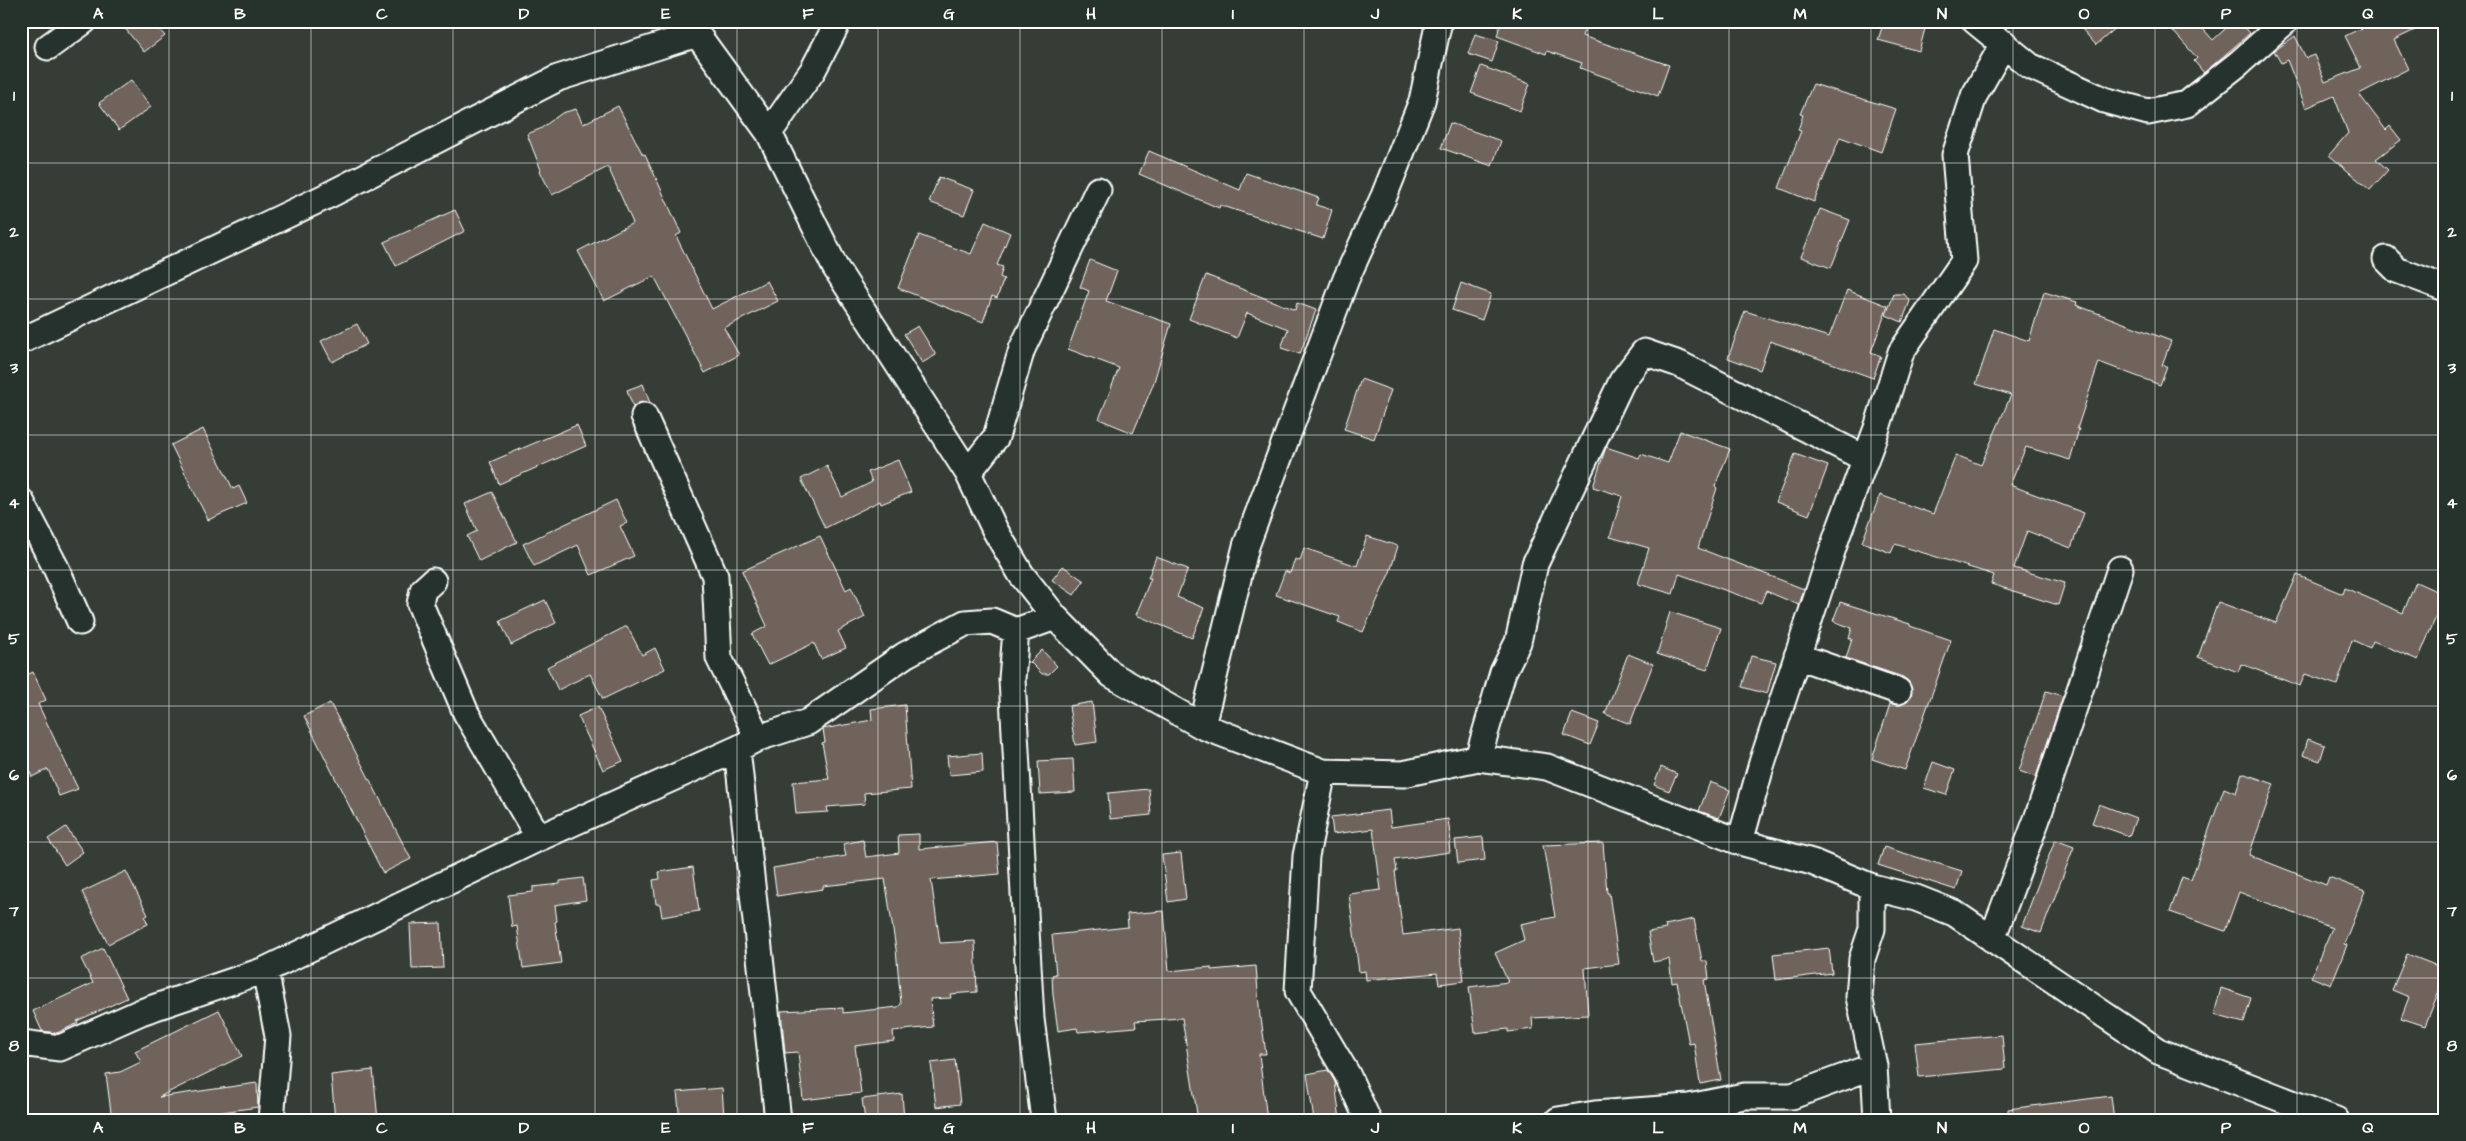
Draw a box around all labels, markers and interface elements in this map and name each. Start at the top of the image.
text: A [93,3,104,25]
text: B [234,3,246,25]
text: C [376,3,388,25]
text: D [519,3,530,25]
text: E [661,3,671,25]
text: F [802,3,814,25]
text: G [943,3,955,25]
text: H [1086,3,1096,25]
text: I [1232,3,1234,25]
text: J [1370,3,1380,25]
text: K [1512,3,1522,25]
text: L [1652,3,1664,25]
text: M [1793,3,1807,25]
text: N [1937,3,1947,25]
text: O [2079,3,2090,25]
text: P [2221,3,2232,25]
text: Q [2362,3,2374,25]
text: 1 [13,85,16,107]
text: 1 [2451,85,2454,107]
text: 2 [8,221,19,243]
text: 2 [2446,221,2457,243]
text: 3 [9,357,19,379]
text: 3 [2447,357,2457,379]
text: 4 [9,492,20,514]
text: 4 [2447,492,2458,514]
text: 5 [8,628,20,650]
text: 5 [2446,628,2458,650]
text: 6 [9,764,19,786]
text: 6 [2447,764,2457,786]
text: 7 [8,900,19,922]
text: 7 [2446,900,2457,922]
text: 8 [9,1035,20,1057]
text: 8 [2447,1035,2458,1057]
text: A [93,1117,104,1139]
text: B [234,1117,246,1139]
text: C [376,1117,388,1139]
text: D [519,1117,530,1139]
text: E [661,1117,671,1139]
text: F [802,1117,814,1139]
text: G [943,1117,955,1139]
text: H [1086,1117,1096,1139]
text: I [1232,1117,1234,1139]
text: J [1370,1117,1380,1139]
text: K [1512,1117,1522,1139]
text: L [1652,1117,1664,1139]
text: M [1793,1117,1807,1139]
text: N [1937,1117,1947,1139]
text: O [2079,1117,2090,1139]
text: P [2221,1117,2232,1139]
text: Q [2362,1117,2374,1139]

